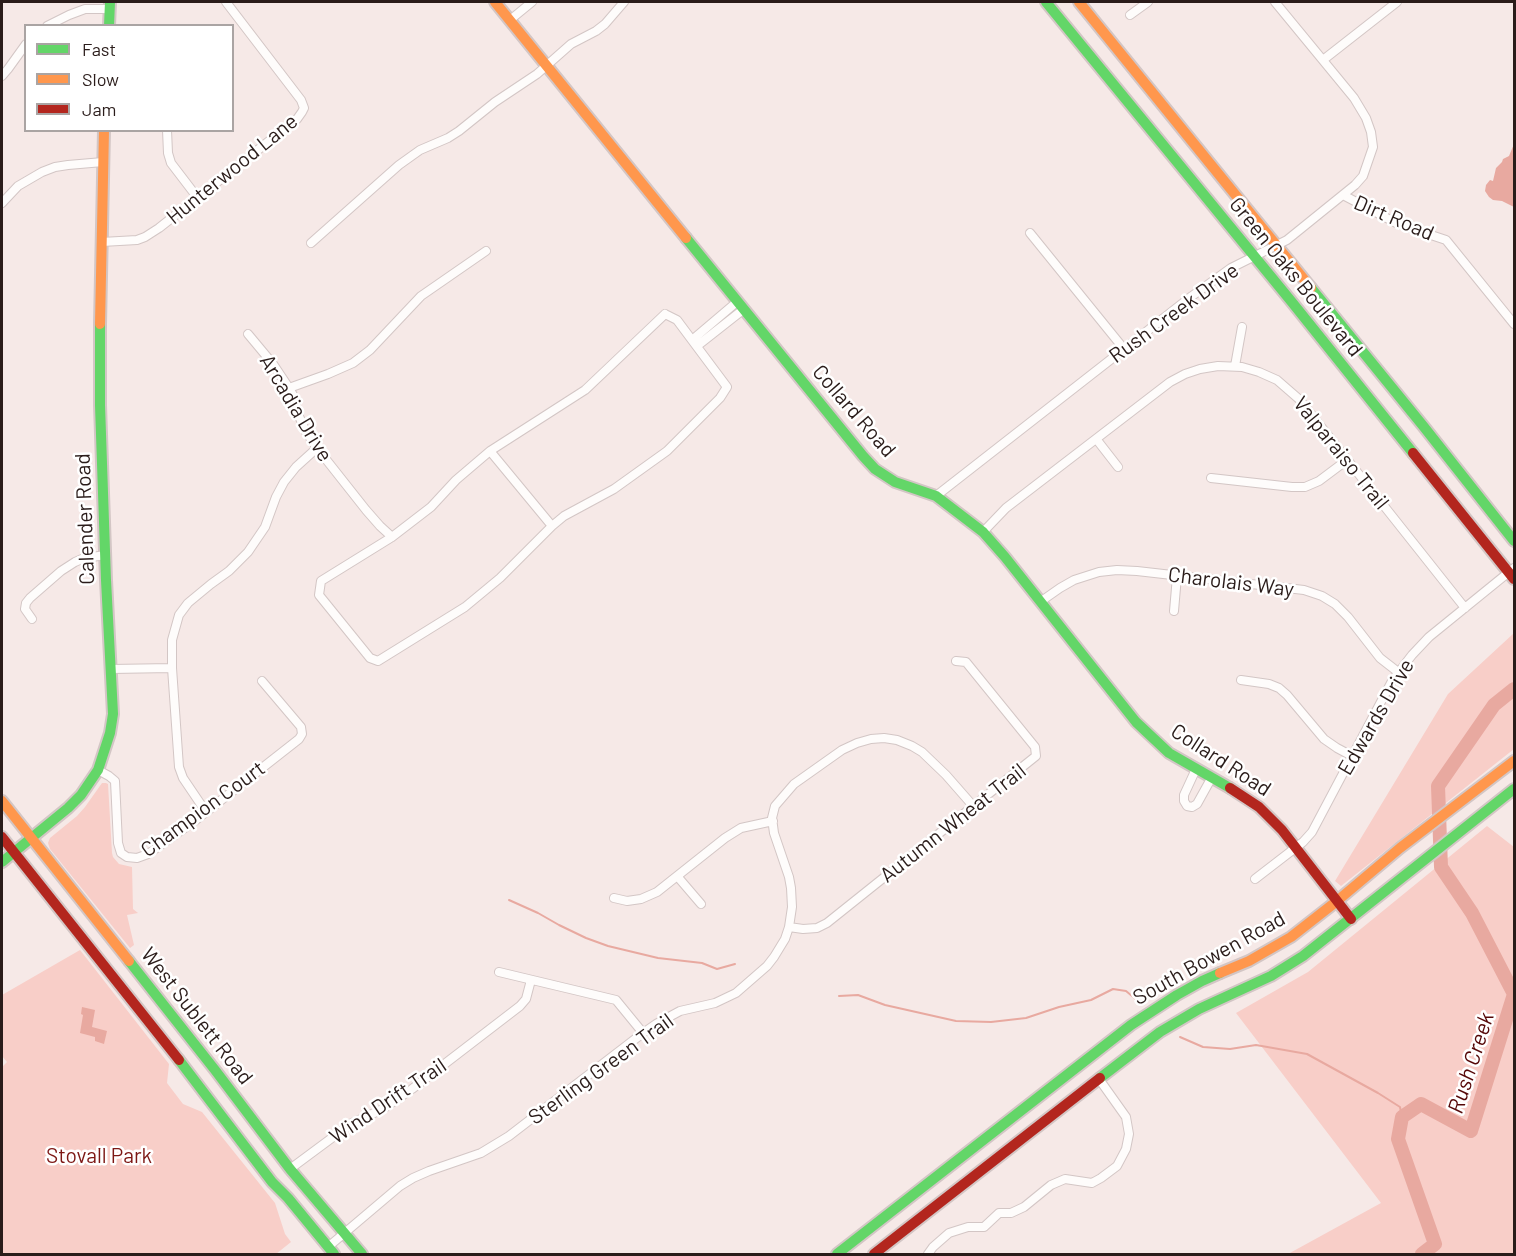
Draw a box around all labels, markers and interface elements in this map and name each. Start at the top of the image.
legend [24,24,234,132]
text: Fast [82,38,116,60]
text: Slow [82,68,119,90]
text: Jam [82,98,116,120]
street label: Hunterwood Lane [161,108,303,230]
street label: Dirt Road [1350,190,1438,246]
street label: Green Oaks Boulevard [1224,192,1368,362]
street label: Rush Creek Drive [1104,258,1244,368]
street label: Arcadia Drive [254,350,338,466]
street label: Collard Road [807,360,901,462]
street label: Valparaiso Trail [1288,391,1394,515]
street label: Calender Road [70,453,100,585]
street label: Charolais Way [1167,562,1295,602]
street label: Edwards Drive [1333,654,1419,780]
street label: Collard Road [1166,718,1276,802]
street label: Champion Court [136,756,270,862]
street label: Autumn Wheat Trail [875,758,1031,888]
street label: South Bowen Road [1128,906,1290,1010]
street label: West Sublett Road [136,942,258,1090]
street label: Sterling Green Trail [524,1008,678,1130]
water label: Rush Creek [1442,1009,1500,1117]
street label: Wind Drift Trail [325,1053,451,1149]
park label: Stovall Park [46,1143,152,1169]

